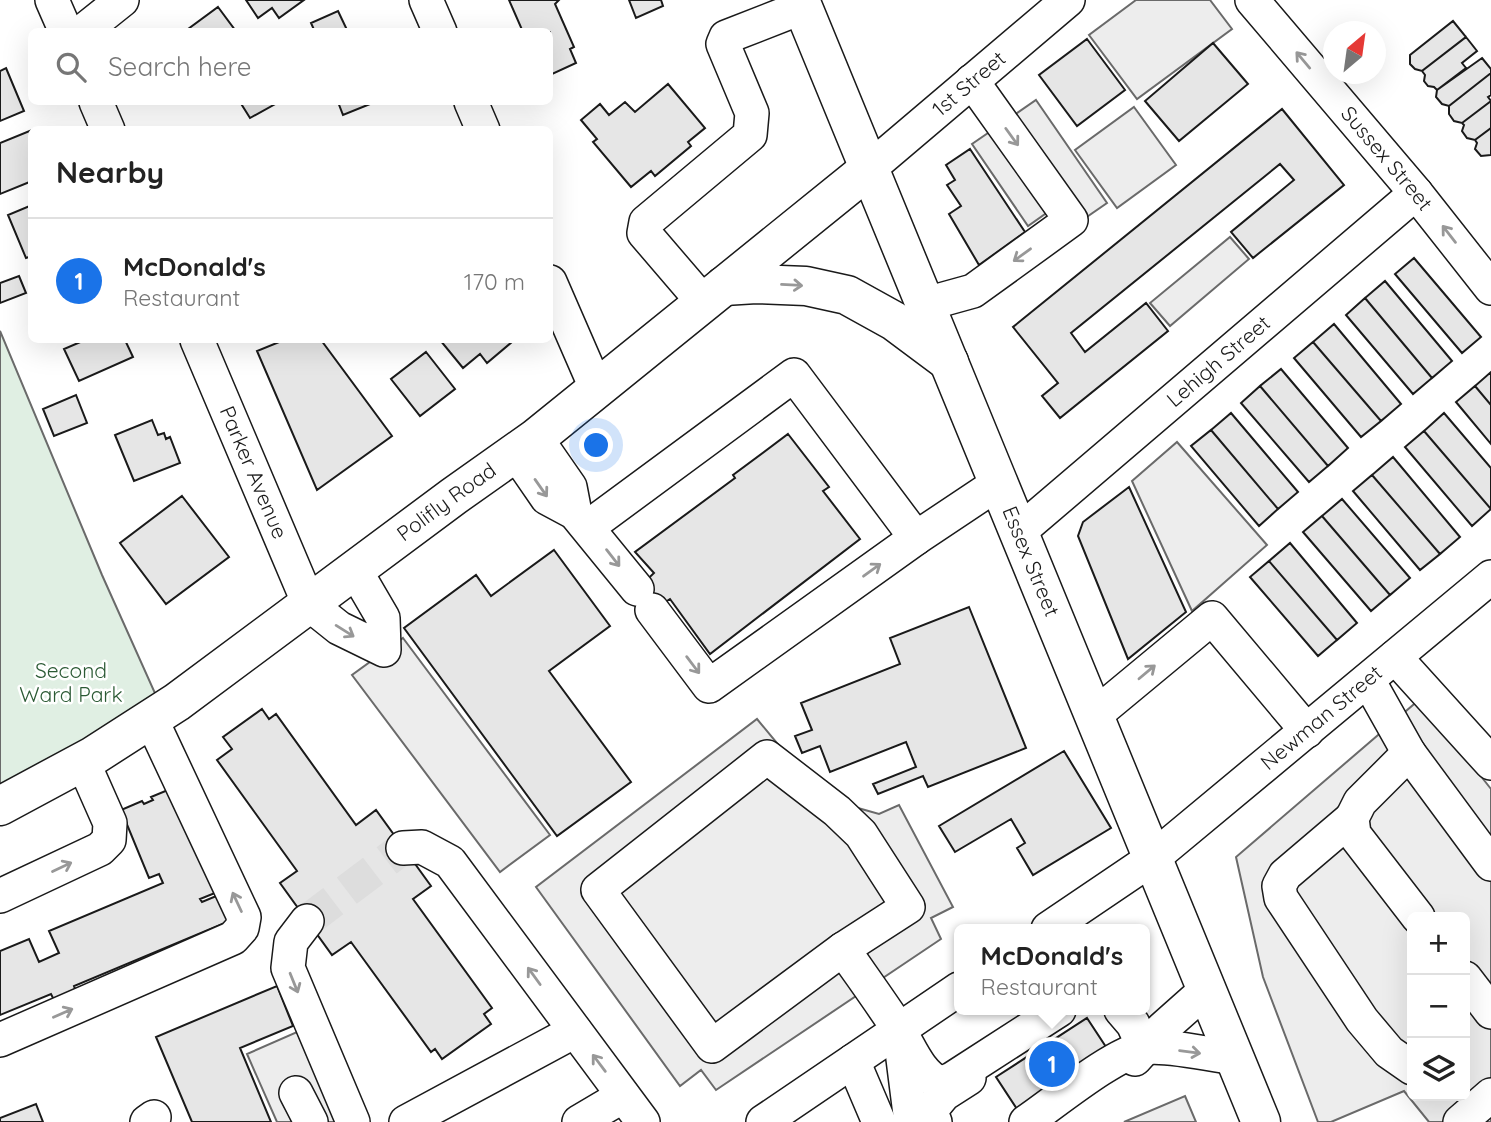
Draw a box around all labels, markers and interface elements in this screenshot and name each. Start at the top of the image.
north arrow [1323,21,1386,84]
search box [28,28,553,105]
street label: 1st Street [927,45,1010,121]
icon: search [52,48,90,86]
text: Search here [108,50,252,83]
one-way arrow [1295,51,1311,69]
street label: Sussex Street [1336,100,1439,215]
one-way arrow [1004,127,1019,146]
text: Nearby [56,153,164,191]
one-way arrow [1441,226,1456,244]
one-way arrow [1013,248,1032,263]
text: McDonald's [123,250,266,283]
text: 1 [75,267,83,296]
text: 170 m [464,267,525,296]
one-way arrow [780,279,803,292]
text: Restaurant [123,283,240,312]
street label: Lehigh Street [1161,309,1275,412]
street label: Parker Avenue [215,402,294,542]
your location [579,428,613,462]
street label: Polifly Road [391,457,501,546]
one-way arrow [534,478,548,497]
street label: Essex Street [997,502,1066,620]
one-way arrow [605,549,620,567]
one-way arrow [862,563,881,577]
one-way arrow [334,624,354,638]
one-way arrow [685,655,700,674]
park label: Second Ward Park [19,657,123,707]
street label: Newman Street [1255,659,1387,775]
one-way arrow [1138,664,1156,680]
one-way arrow [51,860,72,873]
one-way arrow [230,892,243,913]
map controls [1407,912,1470,1101]
button: + [1407,912,1470,975]
popup [954,924,1150,1015]
text: McDonald's [981,939,1123,972]
one-way arrow [527,967,541,986]
one-way arrow [288,971,301,993]
text: Restaurant [981,972,1098,1001]
button: − [1407,975,1470,1038]
one-way arrow [51,1005,73,1018]
pin: 1 [1029,1038,1075,1090]
button: layers [1407,1038,1470,1101]
one-way arrow [1178,1045,1201,1058]
one-way arrow [592,1054,606,1073]

